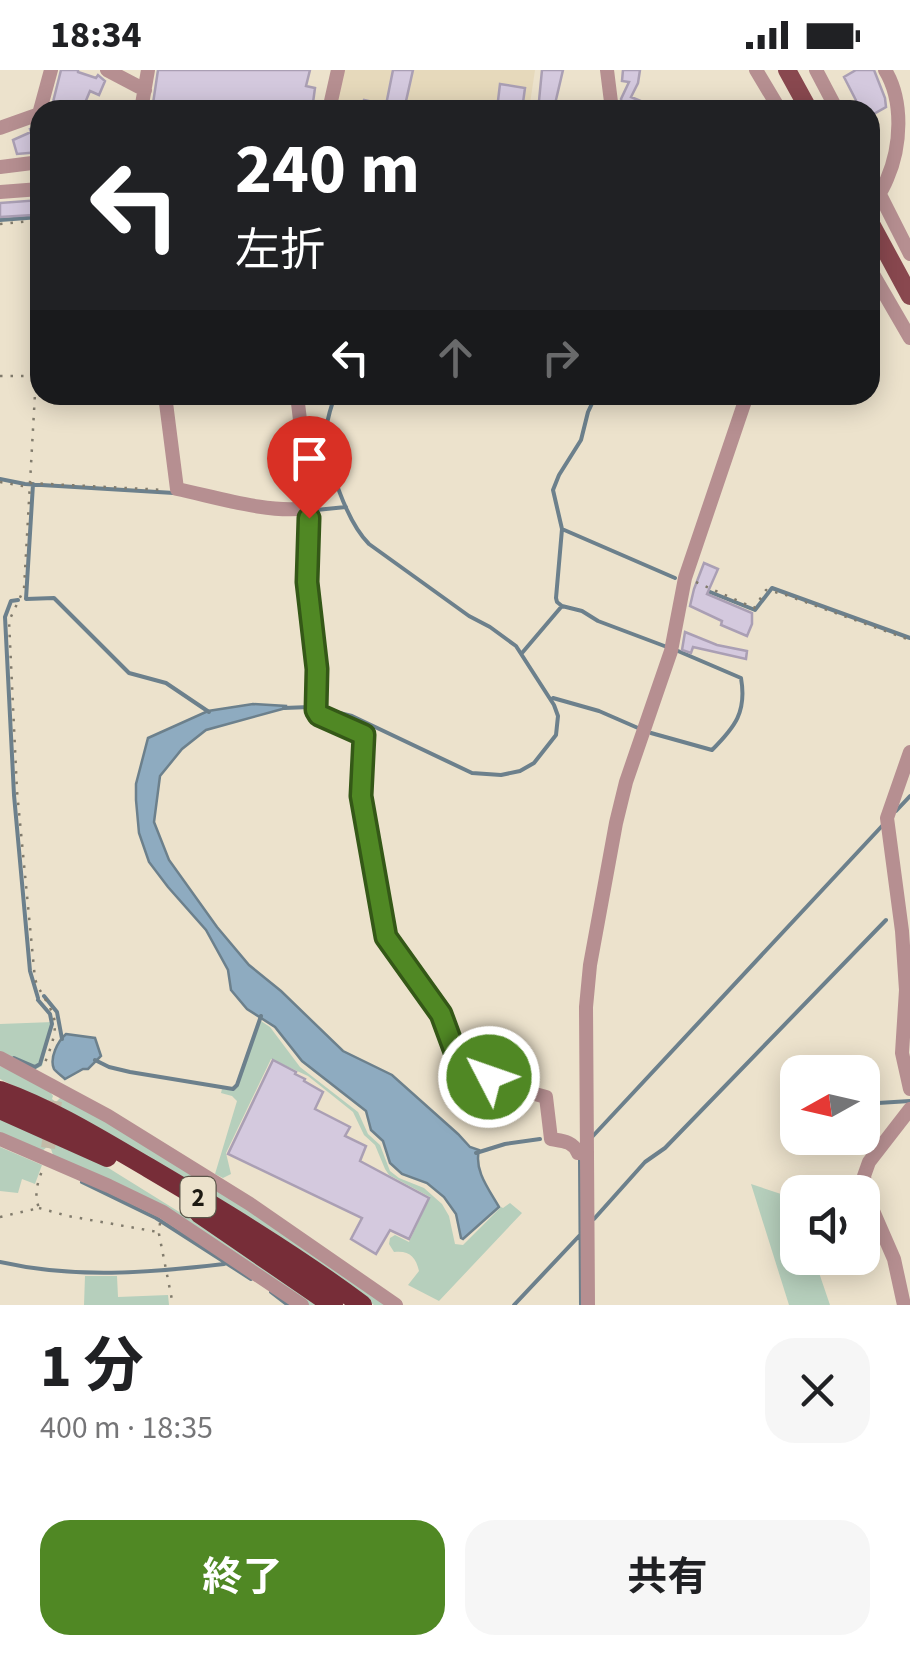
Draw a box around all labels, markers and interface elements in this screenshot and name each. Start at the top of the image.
text: 18:34 [50,8,142,62]
text: 240 m [235,120,420,220]
icon: left [70,140,200,270]
text: 左折 [235,219,325,283]
icon: left [323,330,378,385]
icon: ahead [428,330,483,385]
icon: right [533,330,588,385]
pin [267,416,352,519]
icon: arrive [282,431,337,486]
position arrow [437,1025,541,1129]
north arrow [780,1055,880,1155]
map controls [780,1055,880,1275]
button: sound [780,1175,880,1275]
road number: 2 [180,1177,216,1217]
text: 1 分 [40,1325,144,1410]
button: close [765,1338,870,1443]
text: 400 m · 18:35 [40,1405,213,1451]
button: 終了 [40,1520,445,1635]
button: 共有 [465,1520,870,1635]

